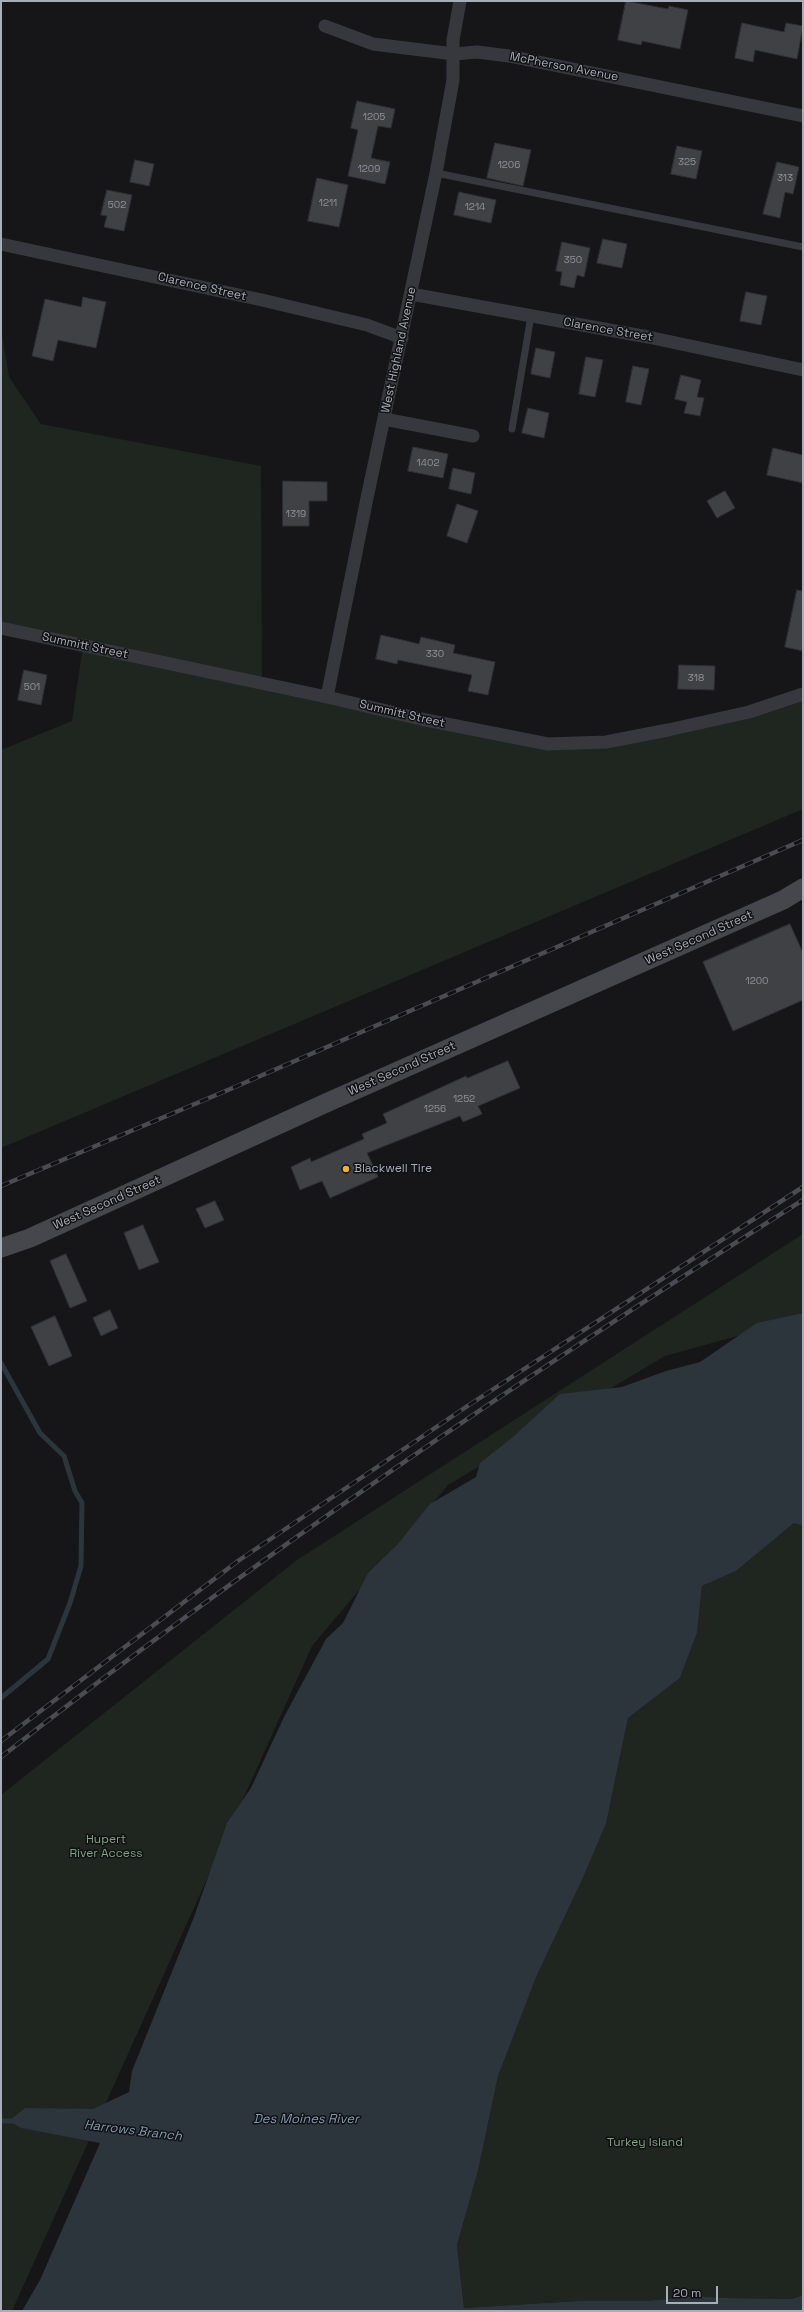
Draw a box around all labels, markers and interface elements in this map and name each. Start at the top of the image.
street label: McPherson Avenue [509,49,619,85]
house number: 1205 [363,111,385,123]
house number: 325 [678,156,696,168]
house number: 1206 [498,159,520,171]
house number: 1209 [358,163,380,175]
house number: 313 [777,172,793,184]
house number: 1211 [319,197,337,209]
house number: 502 [108,199,126,211]
house number: 1214 [465,201,485,213]
house number: 350 [564,254,582,266]
street label: Clarence Street [156,270,248,304]
street label: West Highland Avenue [379,286,419,414]
street label: Clarence Street [562,315,654,345]
house number: 1402 [417,457,439,469]
house number: 1319 [286,508,306,520]
street label: Summitt Street [41,630,129,662]
house number: 330 [426,648,444,660]
house number: 318 [688,672,704,684]
house number: 501 [24,681,40,693]
street label: Summitt Street [358,697,446,731]
street label: West Second Street [643,908,755,968]
house number: 1200 [745,975,769,987]
street label: West Second Street [346,1039,458,1099]
house number: 1252 [453,1093,475,1105]
house number: 1256 [424,1103,446,1115]
place label: Blackwell Tire [354,1162,432,1176]
marker: Blackwell Tire [341,1164,351,1174]
street label: West Second Street [51,1173,163,1233]
park label: Hupert River Access [69,1833,143,1861]
water label: Des Moines River [253,2111,359,2127]
water label: Harrows Branch [83,2117,183,2145]
park label: Turkey Island [607,2136,683,2150]
scale bar [668,2278,720,2304]
text: 20 m [673,2285,701,2301]

